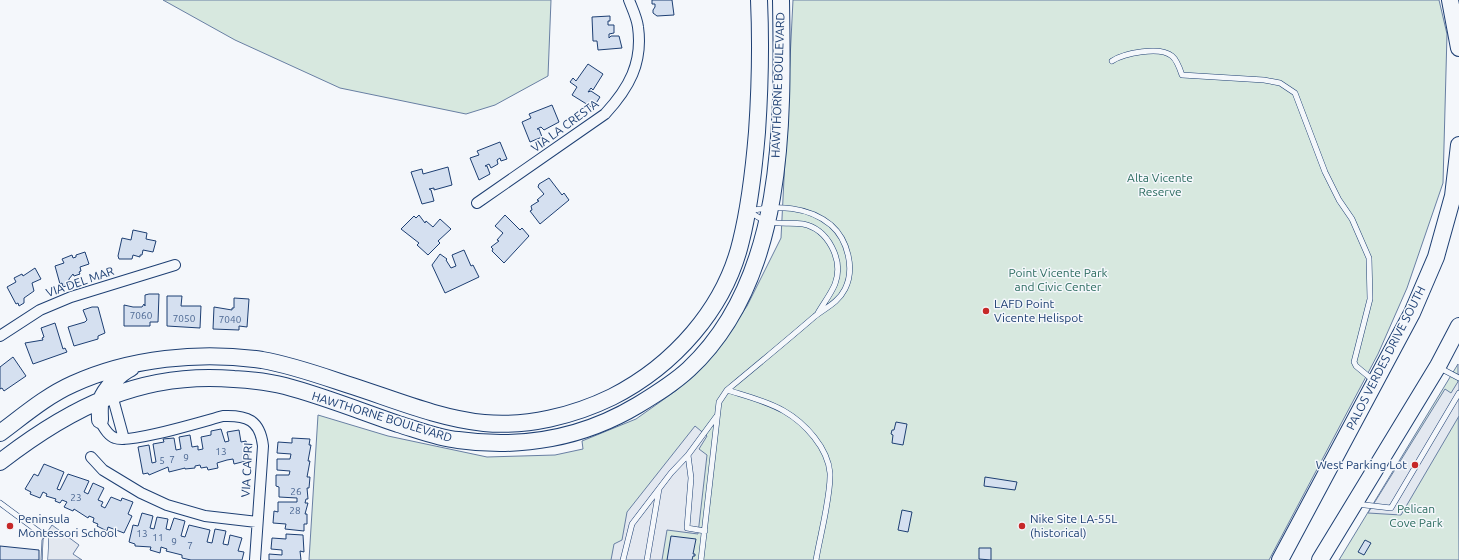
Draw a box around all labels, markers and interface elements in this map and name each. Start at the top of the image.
street label: HAWTHORNE BOULEVARD [768,12,787,158]
street label: VIA LA CRESTA [529,97,601,154]
park label: Alta Vicente Reserve [1127,171,1193,198]
street label: VIA DEL MAR [44,264,116,299]
park label: Point Vicente Park and Civic Center [1008,266,1108,293]
street label: PALOS VERDES DRIVE SOUTH [1344,284,1428,432]
place label: LAFD Point Vicente Helispot [994,297,1083,324]
marker: LAFD Point Vicente Helispot [981,306,991,316]
house number: 7060 [130,310,153,321]
house number: 7050 [173,313,196,324]
house number: 7040 [219,314,242,325]
street label: HAWTHORNE BOULEVARD [310,389,454,444]
street label: VIA CAPRI [239,442,254,497]
house number: 13 [215,446,227,457]
house number: 9 [183,452,189,463]
house number: 7 [169,454,175,465]
house number: 5 [159,455,165,466]
place label: West Parking Lot [1316,458,1407,471]
marker: West Parking Lot [1410,460,1420,470]
house number: 26 [290,486,302,497]
house number: 23 [70,492,82,503]
park label: Pelican Cove Park [1389,502,1443,529]
house number: 28 [289,505,301,516]
place label: Peninsula Montessori School [18,512,117,539]
place label: Nike Site LA-55L (historical) [1030,512,1117,540]
marker: Peninsula Montessori School [5,521,15,531]
marker: Nike Site LA-55L (historical) [1017,521,1027,531]
house number: 13 [136,528,148,539]
house number: 11 [152,532,164,543]
house number: 9 [171,536,177,547]
house number: 7 [187,540,193,551]

